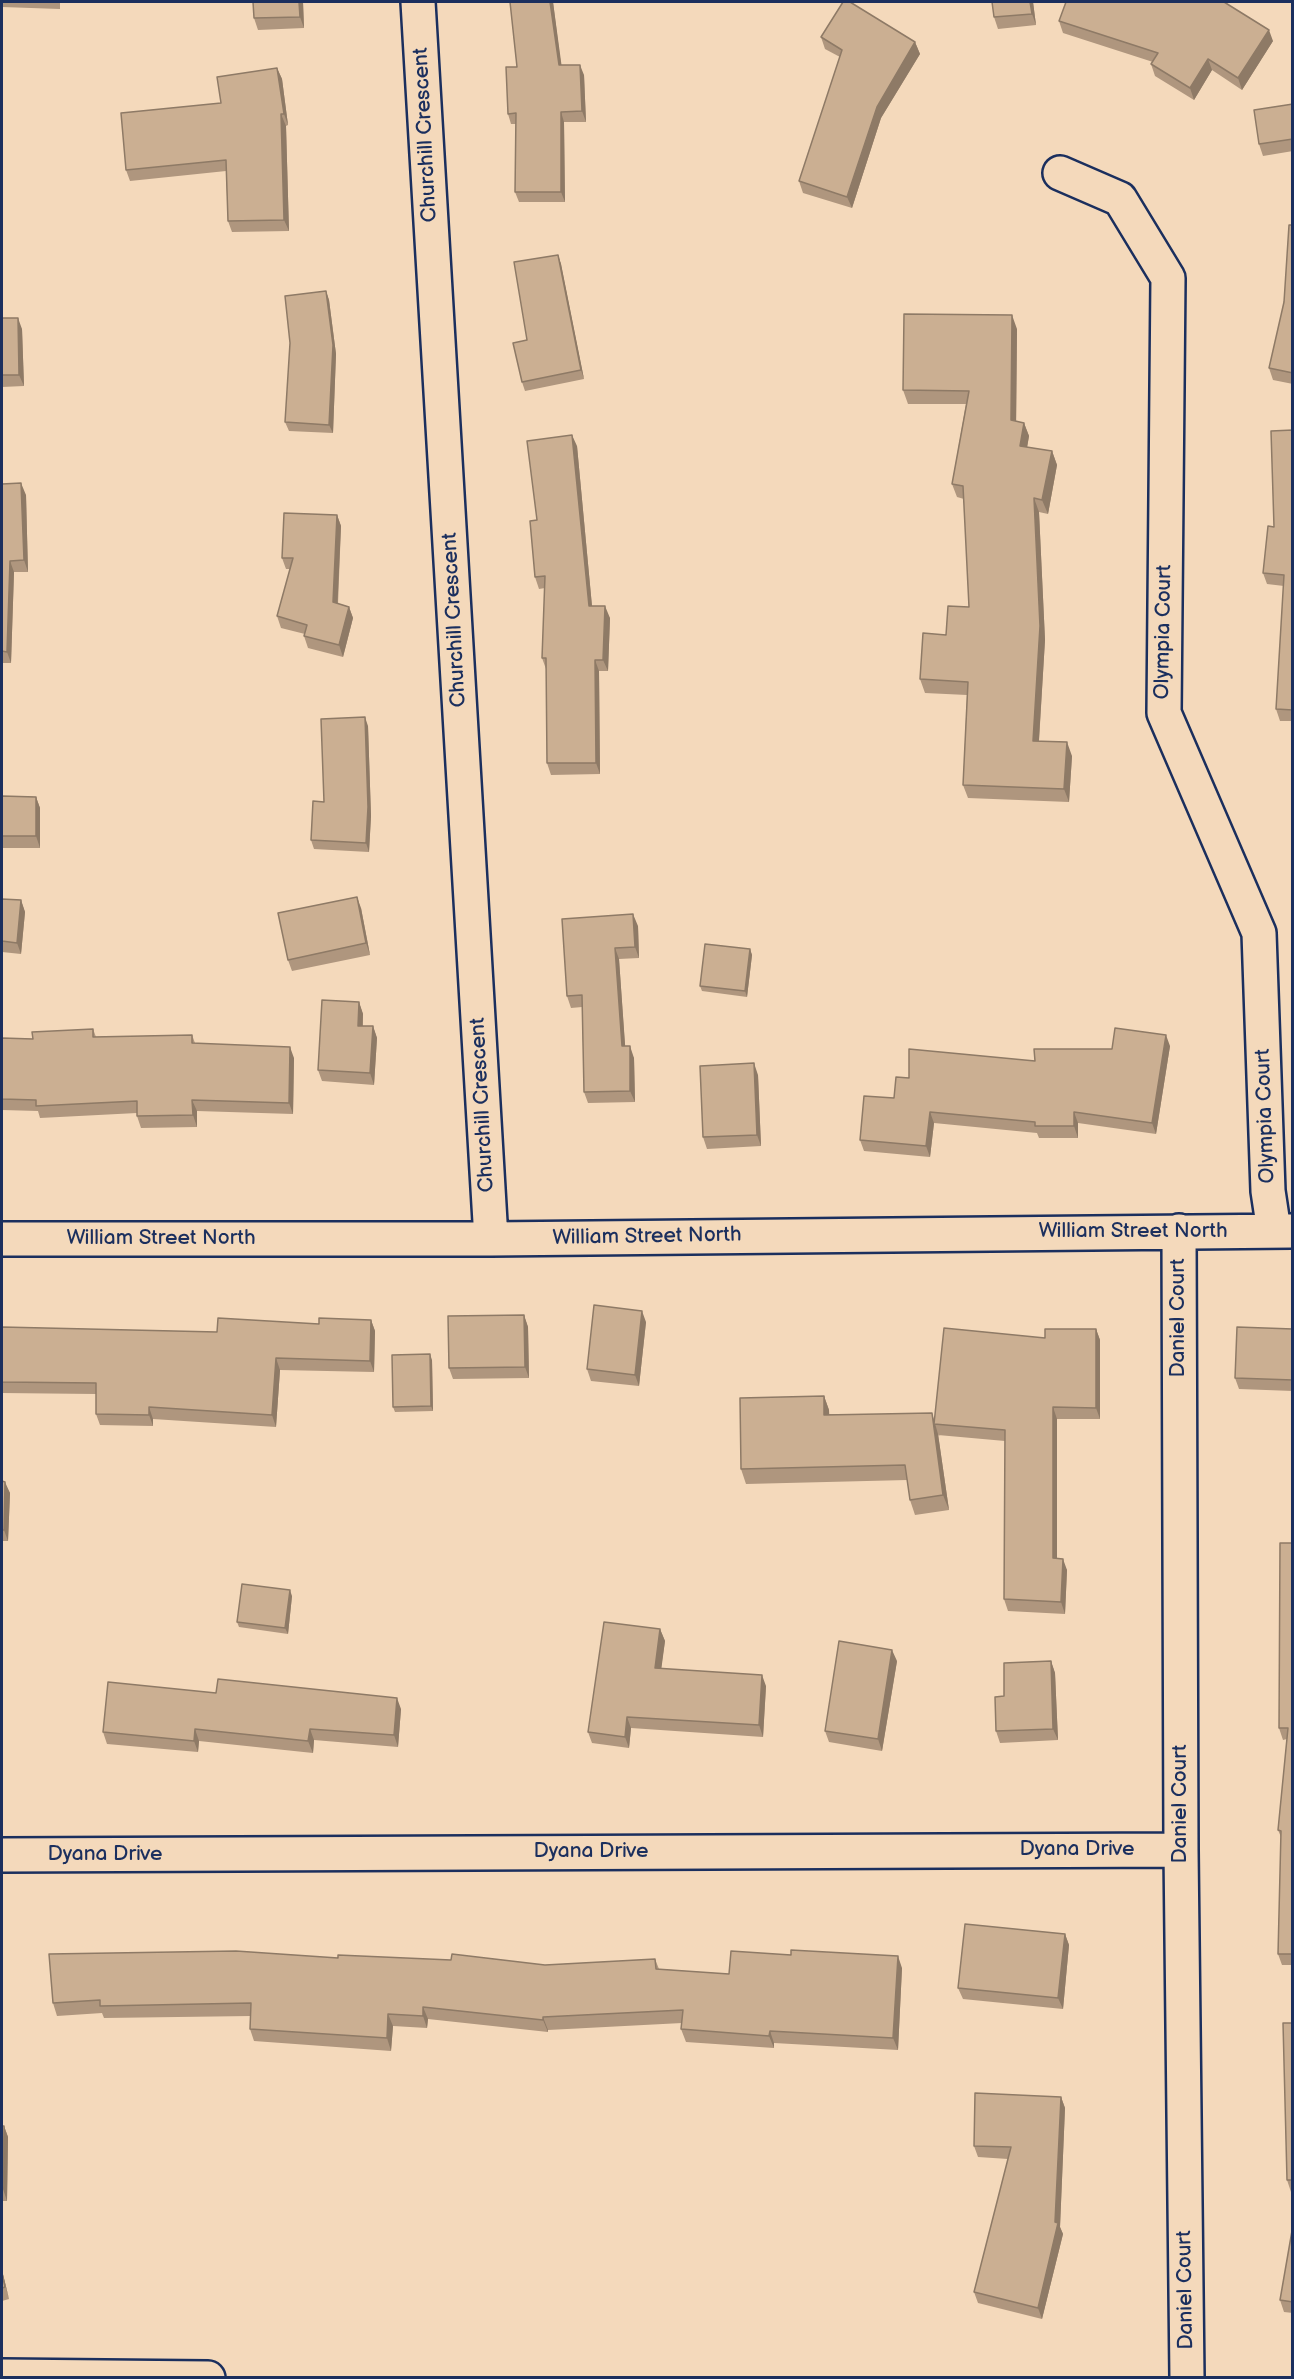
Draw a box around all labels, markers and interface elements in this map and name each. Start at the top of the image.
street label: Churchill Crescent [409,47,443,223]
street label: Churchill Crescent [438,532,472,708]
street label: Olympia Court [1150,564,1178,700]
street label: Churchill Crescent [466,1017,500,1193]
street label: Olympia Court [1251,1048,1281,1184]
street label: William Street North [1038,1219,1228,1245]
street label: William Street North [552,1223,742,1251]
street label: William Street North [66,1226,256,1252]
street label: Daniel Court [1166,1258,1192,1378]
street label: Daniel Court [1168,1744,1194,1864]
street label: Dyana Drive [1020,1837,1134,1863]
street label: Dyana Drive [534,1839,648,1865]
street label: Dyana Drive [48,1842,162,1868]
street label: Daniel Court [1172,2230,1200,2350]

